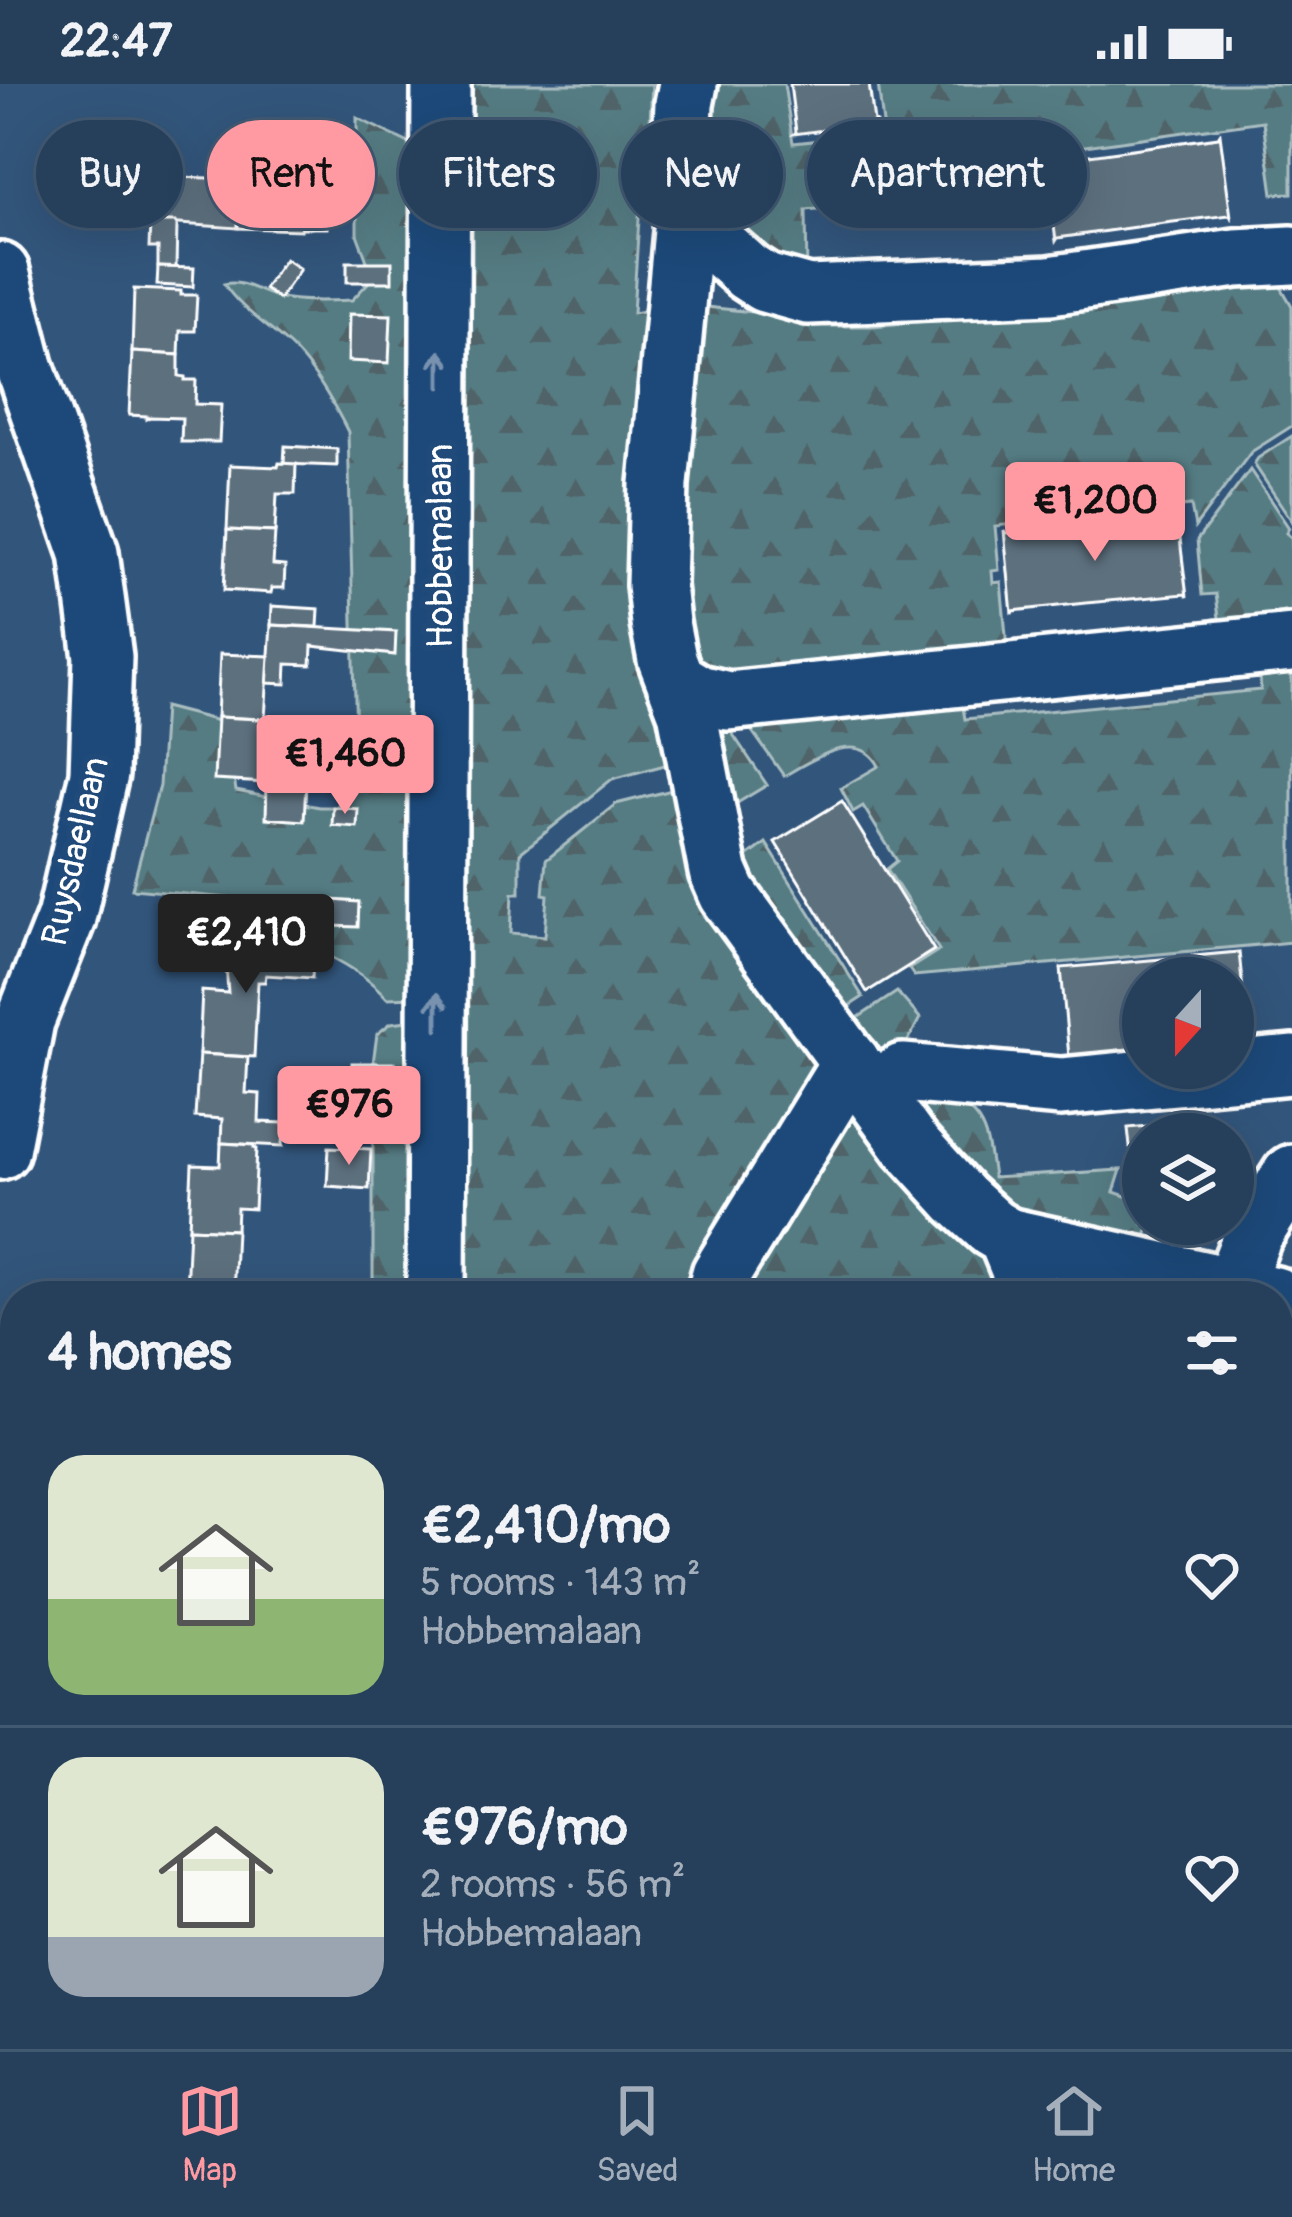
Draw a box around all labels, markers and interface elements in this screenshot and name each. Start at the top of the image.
text: 22:47 [60,14,172,70]
chip: Buy [36,120,183,228]
chip: Rent [207,120,375,228]
chip: Filters [399,120,597,228]
chip: New [621,120,783,228]
chip: Apartment [807,120,1087,228]
one-way arrow [429,350,451,389]
street label: Hobbemalaan [418,444,463,648]
pin: €1,200 [997,462,1193,564]
text: €1,200 [1032,476,1158,525]
pin: €1,460 [247,715,443,817]
text: €1,460 [284,729,406,778]
street label: Ruysdaellaan [32,753,119,950]
pin: €2,410 [148,894,344,996]
text: €2,410 [185,908,307,957]
north arrow [1122,957,1254,1089]
map controls [1122,957,1254,1245]
one-way arrow [426,992,448,1031]
pin: €976 [278,1066,420,1168]
text: €976 [304,1080,394,1129]
button: layers [1122,1113,1254,1245]
icon: filters [1179,1320,1245,1386]
text: 4 homes [48,1321,232,1385]
text: €2,410/mo [420,1494,670,1558]
icon: home [144,1503,288,1647]
icon: heart [1179,1542,1245,1608]
text: 5 rooms · 143 m² [420,1558,701,1607]
text: Hobbemalaan [420,1607,642,1656]
text: €976/mo [420,1796,628,1860]
icon: home [144,1805,288,1949]
icon: heart [1179,1844,1245,1910]
text: 2 rooms · 56 m² [420,1860,685,1909]
text: Hobbemalaan [420,1909,642,1958]
tab: Map [177,2078,243,2191]
tab: Saved [596,2078,678,2191]
tab: Home [1032,2078,1115,2191]

